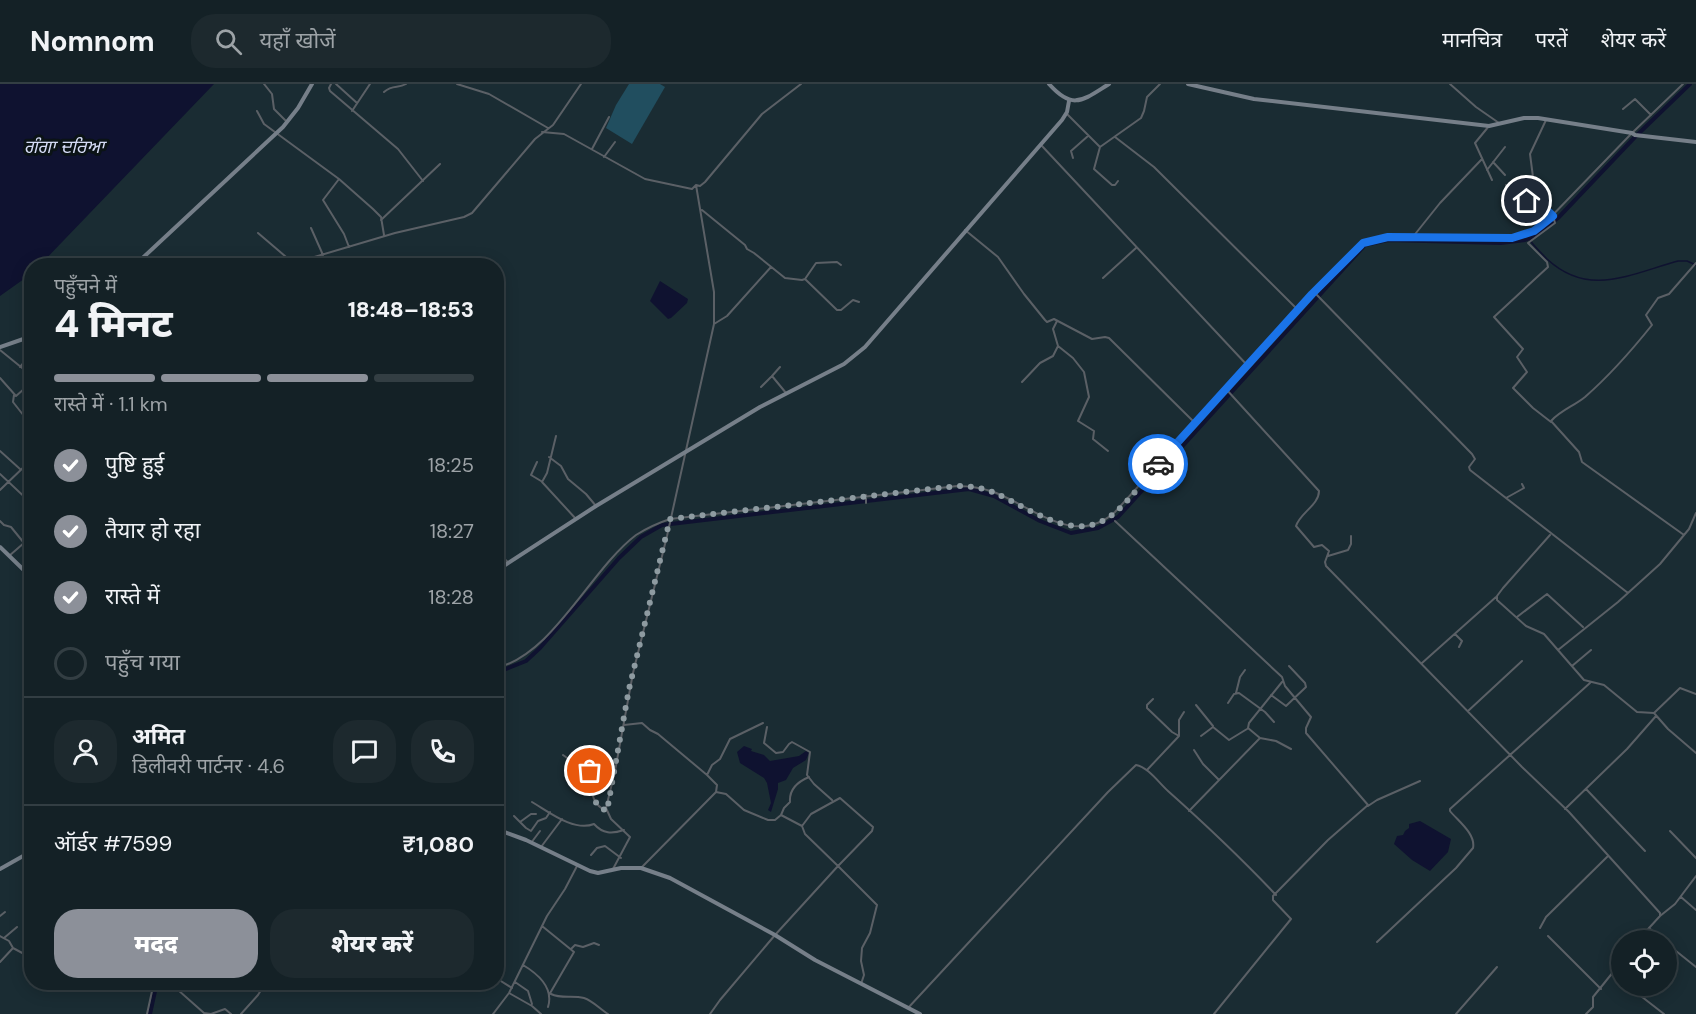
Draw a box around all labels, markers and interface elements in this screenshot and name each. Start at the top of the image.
search box [191,14,611,68]
text: Nomnom [30,23,155,60]
icon: search [212,25,245,58]
text: यहाँ खोजें [260,26,336,55]
text: मानचित्र [1442,26,1502,54]
text: परतें [1535,26,1568,54]
text: शेयर करें [1601,26,1666,54]
water label: ਗੰਗਾ ਦਰਿਆ [24,135,107,159]
pin [1501,175,1552,226]
icon: home [1510,184,1543,217]
text: पहुँचने में [54,273,117,299]
text: 18:48–18:53 [348,295,474,324]
text: 4 मिनट [54,298,173,349]
text: रास्ते में · 1.1 km [54,391,168,417]
courier [1128,434,1188,494]
icon: car [1142,448,1175,481]
icon: check [54,449,87,482]
text: पुष्टि हुई [105,450,164,479]
text: 18:25 [428,452,474,478]
icon: check [54,515,87,548]
text: तैयार हो रहा [105,516,200,545]
text: 18:27 [430,518,474,544]
icon: check [54,581,87,614]
text: रास्ते में [105,582,160,611]
text: 18:28 [428,584,474,610]
text: पहुँच गया [105,648,180,677]
button: person [54,720,117,783]
button: chat [333,720,396,783]
button: phone [411,720,474,783]
text: अमित [132,722,185,751]
pin [564,745,615,796]
text: डिलीवरी पार्टनर · 4.6 [132,753,285,779]
icon: bag [573,754,606,787]
text: ऑर्डर #7599 [54,829,172,858]
text: ₹1,080 [402,830,474,859]
button: मदद [54,909,258,978]
button: शेयर करें [270,909,474,978]
map controls [1611,930,1677,996]
button: locate [1611,930,1677,996]

